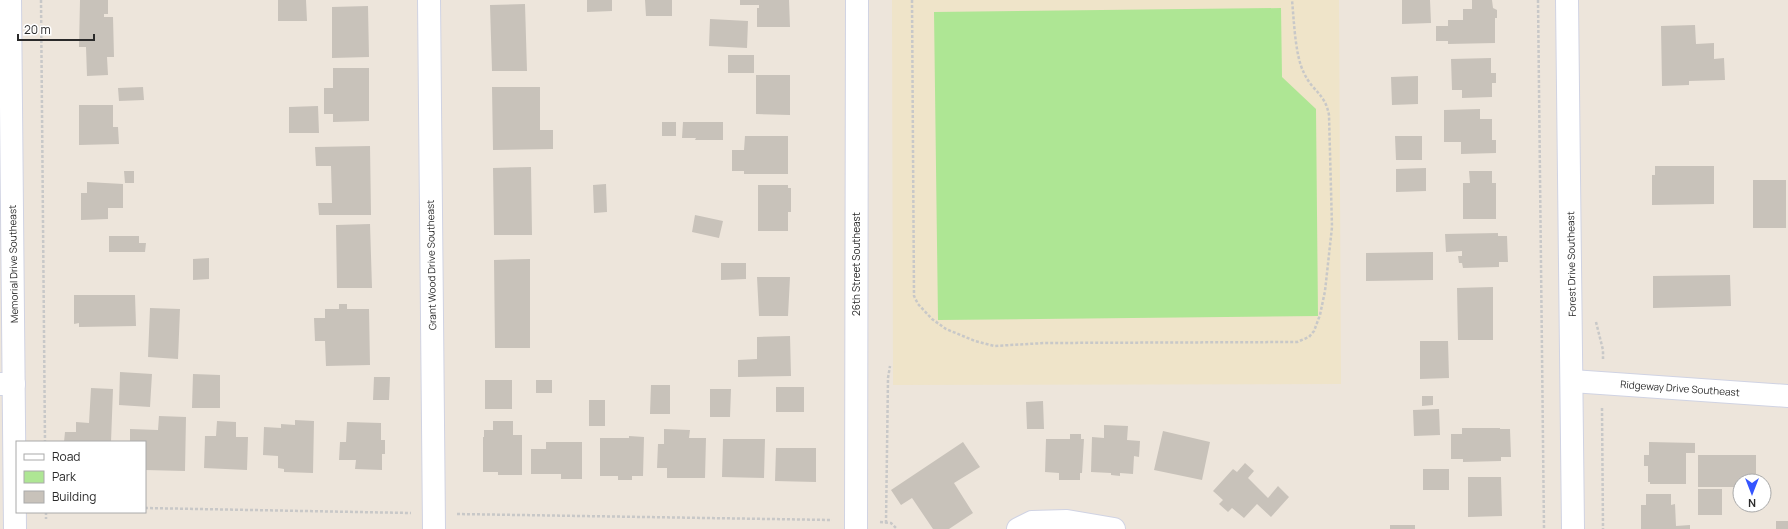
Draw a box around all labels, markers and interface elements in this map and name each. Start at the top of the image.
scale bar [18,16,94,42]
text: 20 m [24,21,51,38]
street label: Grant Wood Drive Southeast [423,200,439,330]
street label: Memorial Drive Southeast [5,205,21,323]
street label: Forest Drive Southeast [1563,211,1579,317]
street label: 26th Street Southeast [849,212,863,316]
street label: Ridgeway Drive Southeast [1620,377,1740,399]
legend [16,441,146,513]
text: Road [52,448,80,465]
text: Park [52,468,77,485]
north arrow [1732,473,1772,513]
text: Building [52,488,96,505]
text: N [1748,496,1756,511]

